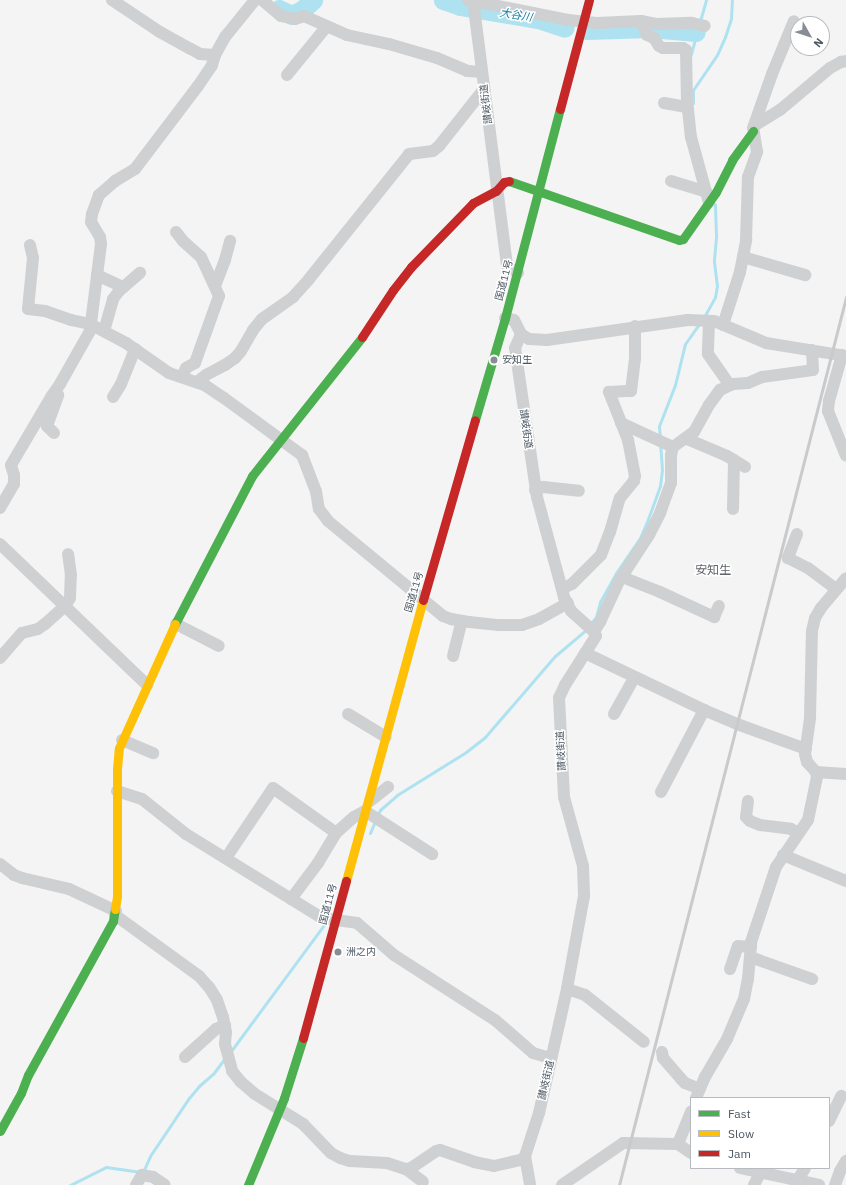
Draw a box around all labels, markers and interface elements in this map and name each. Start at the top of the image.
water label: 大谷川 [499,6,533,24]
north arrow [790,16,830,56]
text: N [811,35,826,50]
street label: 讃岐街道 [478,83,494,125]
street label: 国道11号 [493,258,515,302]
place label: 安知生 [502,354,532,366]
marker: 安知生 [489,355,499,365]
street label: 讃岐街道 [517,408,535,450]
district label: 安知生 [695,563,731,577]
street label: 国道11号 [402,570,426,614]
street label: 讃岐街道 [554,731,568,771]
street label: 国道11号 [317,882,339,926]
place label: 洲之内 [346,946,376,958]
marker: 洲之内 [333,947,343,957]
street label: 讃岐街道 [536,1059,556,1101]
legend [690,1097,830,1169]
text: Fast [728,1106,751,1121]
text: Slow [728,1126,754,1141]
text: Jam [728,1146,751,1161]

